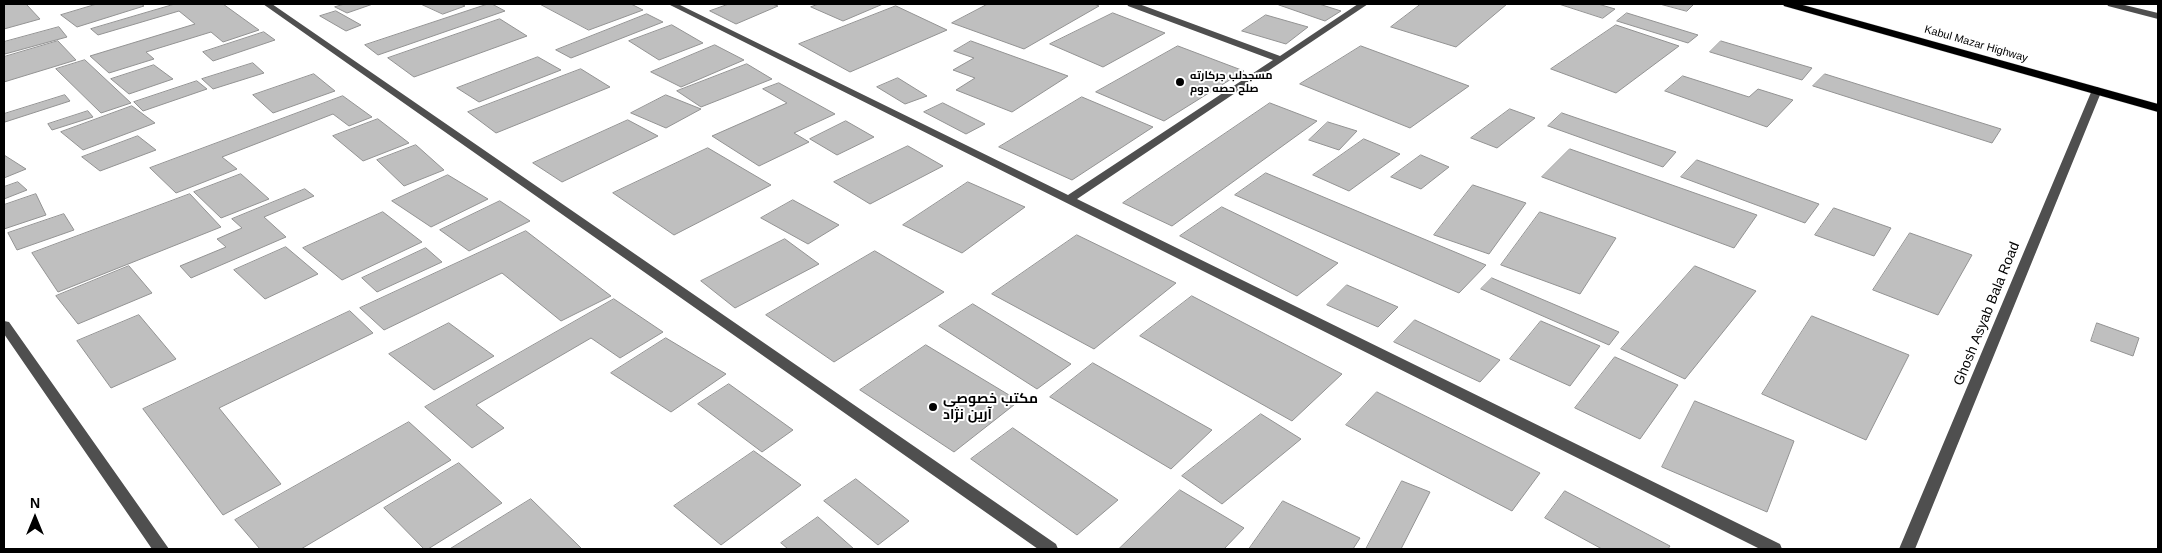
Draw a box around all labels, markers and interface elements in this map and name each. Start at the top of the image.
street label: Kabul Mazar Highway [1923,23,2029,65]
place label: مسجدلب جرکارته صلح حصه دوم [1190,69,1273,95]
marker: مسجدلب جرکارته صلح حصه دوم [1174,76,1186,88]
street label: Ghosh Asyab Bala Road [1950,240,2024,388]
place label: مکتب خصوصی آرین نژاد [943,391,1038,424]
marker: مکتب خصوصی آرین نژاد [927,401,939,413]
north arrow [10,493,60,543]
text: N [30,495,40,511]

